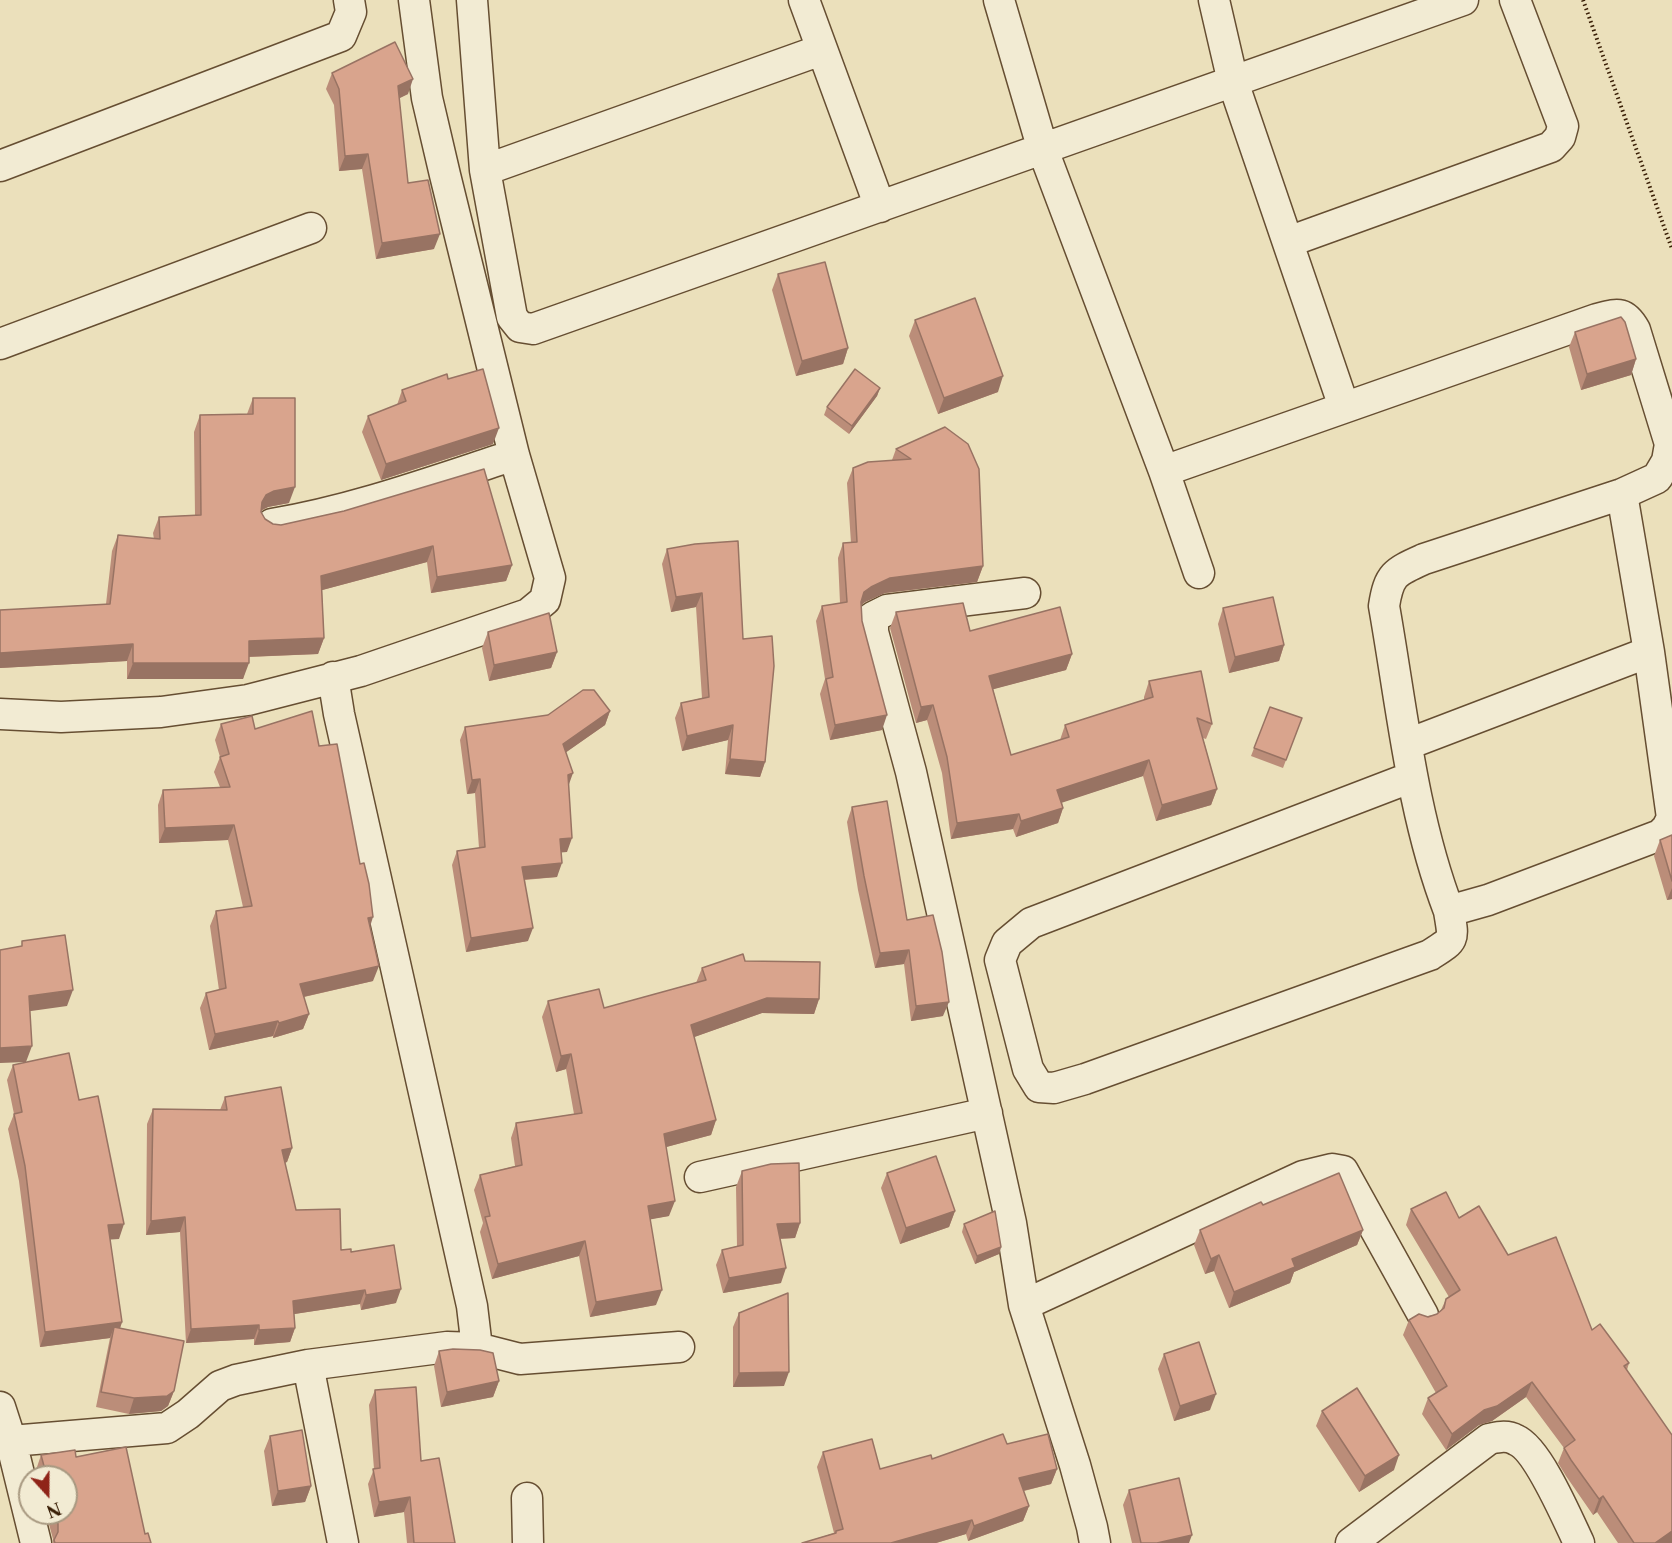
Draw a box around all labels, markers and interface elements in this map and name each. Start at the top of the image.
north arrow [18,1465,78,1525]
text: N [44,1498,64,1522]

